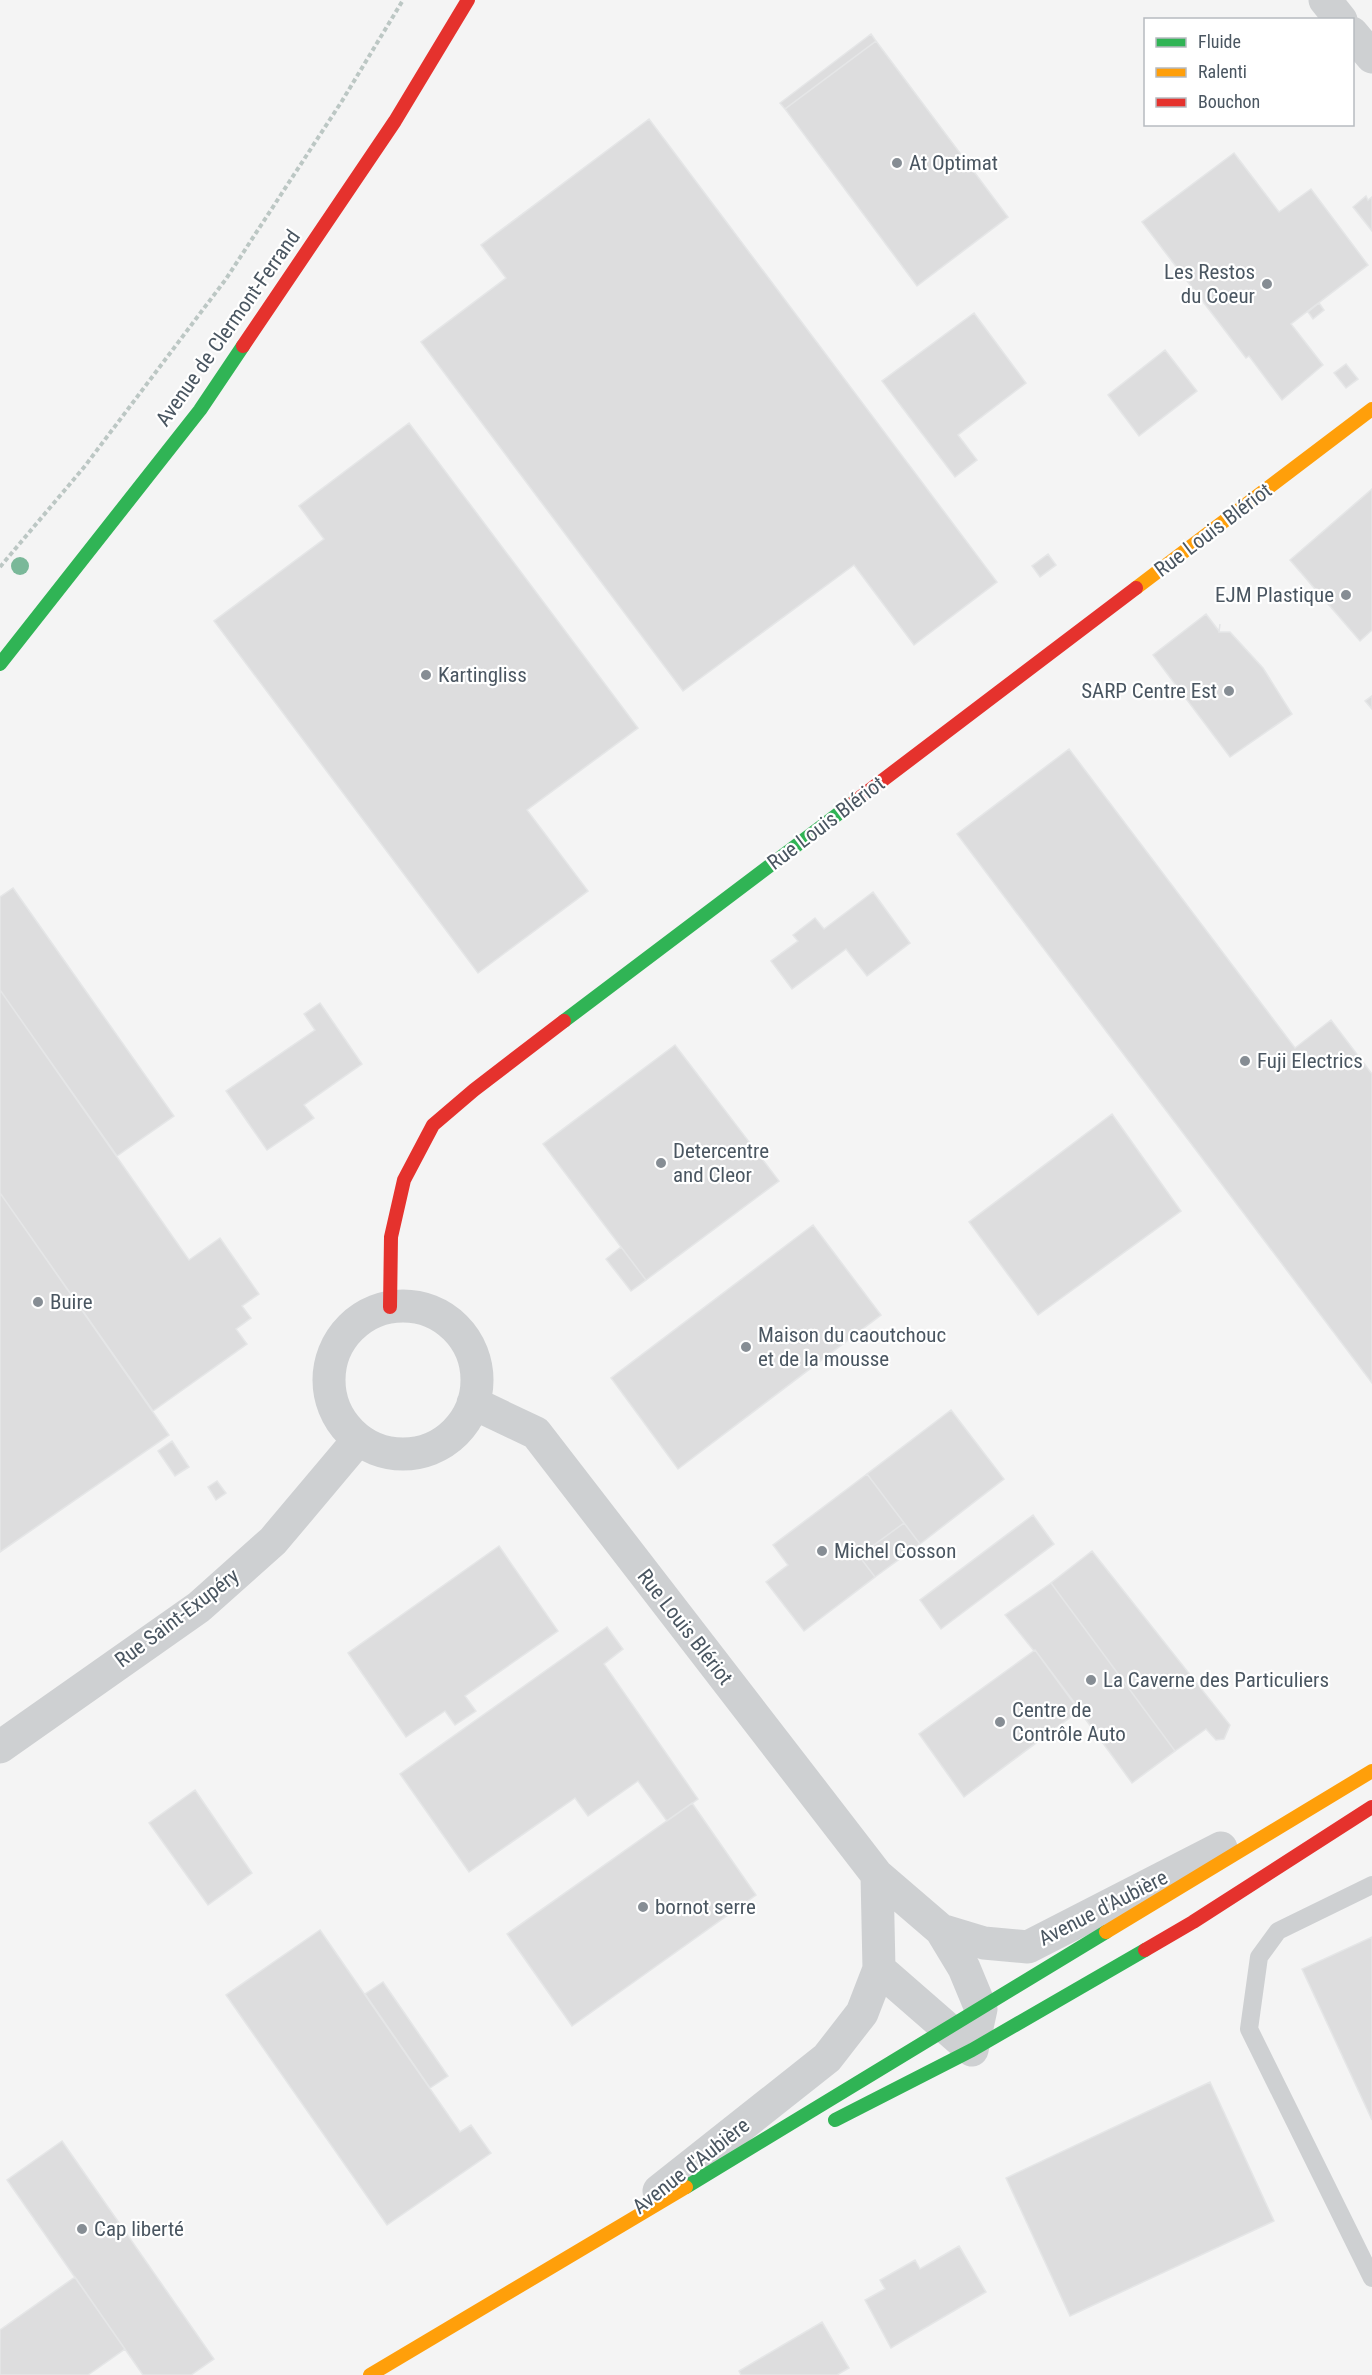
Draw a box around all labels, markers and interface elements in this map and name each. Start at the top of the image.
legend [1144,18,1354,126]
text: Fluide [1198,31,1241,52]
text: Ralenti [1198,61,1247,82]
text: Bouchon [1198,91,1260,112]
place label: At Optimat [909,151,998,175]
marker: At Optimat [890,156,904,170]
street label: Avenue de Clermont-Ferrand [151,225,305,431]
place label: Les Restos du Coeur [1164,260,1255,308]
marker: Les Restos du Coeur [1260,277,1274,291]
street label: Rue Louis Blériot [1150,478,1276,582]
place label: EJM Plastique [1215,583,1334,607]
marker: EJM Plastique [1339,588,1353,602]
place label: Kartingliss [438,663,527,687]
marker: Kartingliss [419,668,433,682]
place label: SARP Centre Est [1081,679,1217,703]
marker: SARP Centre Est [1222,684,1236,698]
street label: Rue Louis Blériot [763,771,889,875]
place label: Fuji Electrics [1257,1049,1363,1073]
marker: Fuji Electrics [1238,1054,1252,1068]
place label: Detercentre and Cleor [673,1139,769,1187]
marker: Detercentre and Cleor [654,1156,668,1170]
place label: Buire [50,1290,93,1314]
marker: Buire [31,1295,45,1309]
place label: Maison du caoutchouc et de la mousse [758,1323,946,1371]
marker: Maison du caoutchouc et de la mousse [739,1340,753,1354]
place label: Michel Cosson [834,1539,956,1563]
marker: Michel Cosson [815,1544,829,1558]
street label: Rue Saint-Exupéry [110,1564,244,1672]
street label: Rue Louis Blériot [632,1564,738,1690]
place label: La Caverne des Particuliers [1103,1668,1329,1692]
marker: La Caverne des Particuliers [1084,1673,1098,1687]
place label: Centre de Contrôle Auto [1012,1698,1126,1746]
marker: Centre de Contrôle Auto [993,1715,1007,1729]
street label: Avenue d'Aubière [1035,1865,1172,1951]
place label: bornot serre [655,1895,756,1919]
marker: bornot serre [636,1900,650,1914]
street label: Avenue d'Aubière [628,2113,754,2219]
place label: Cap liberté [94,2217,184,2241]
marker: Cap liberté [75,2222,89,2236]

